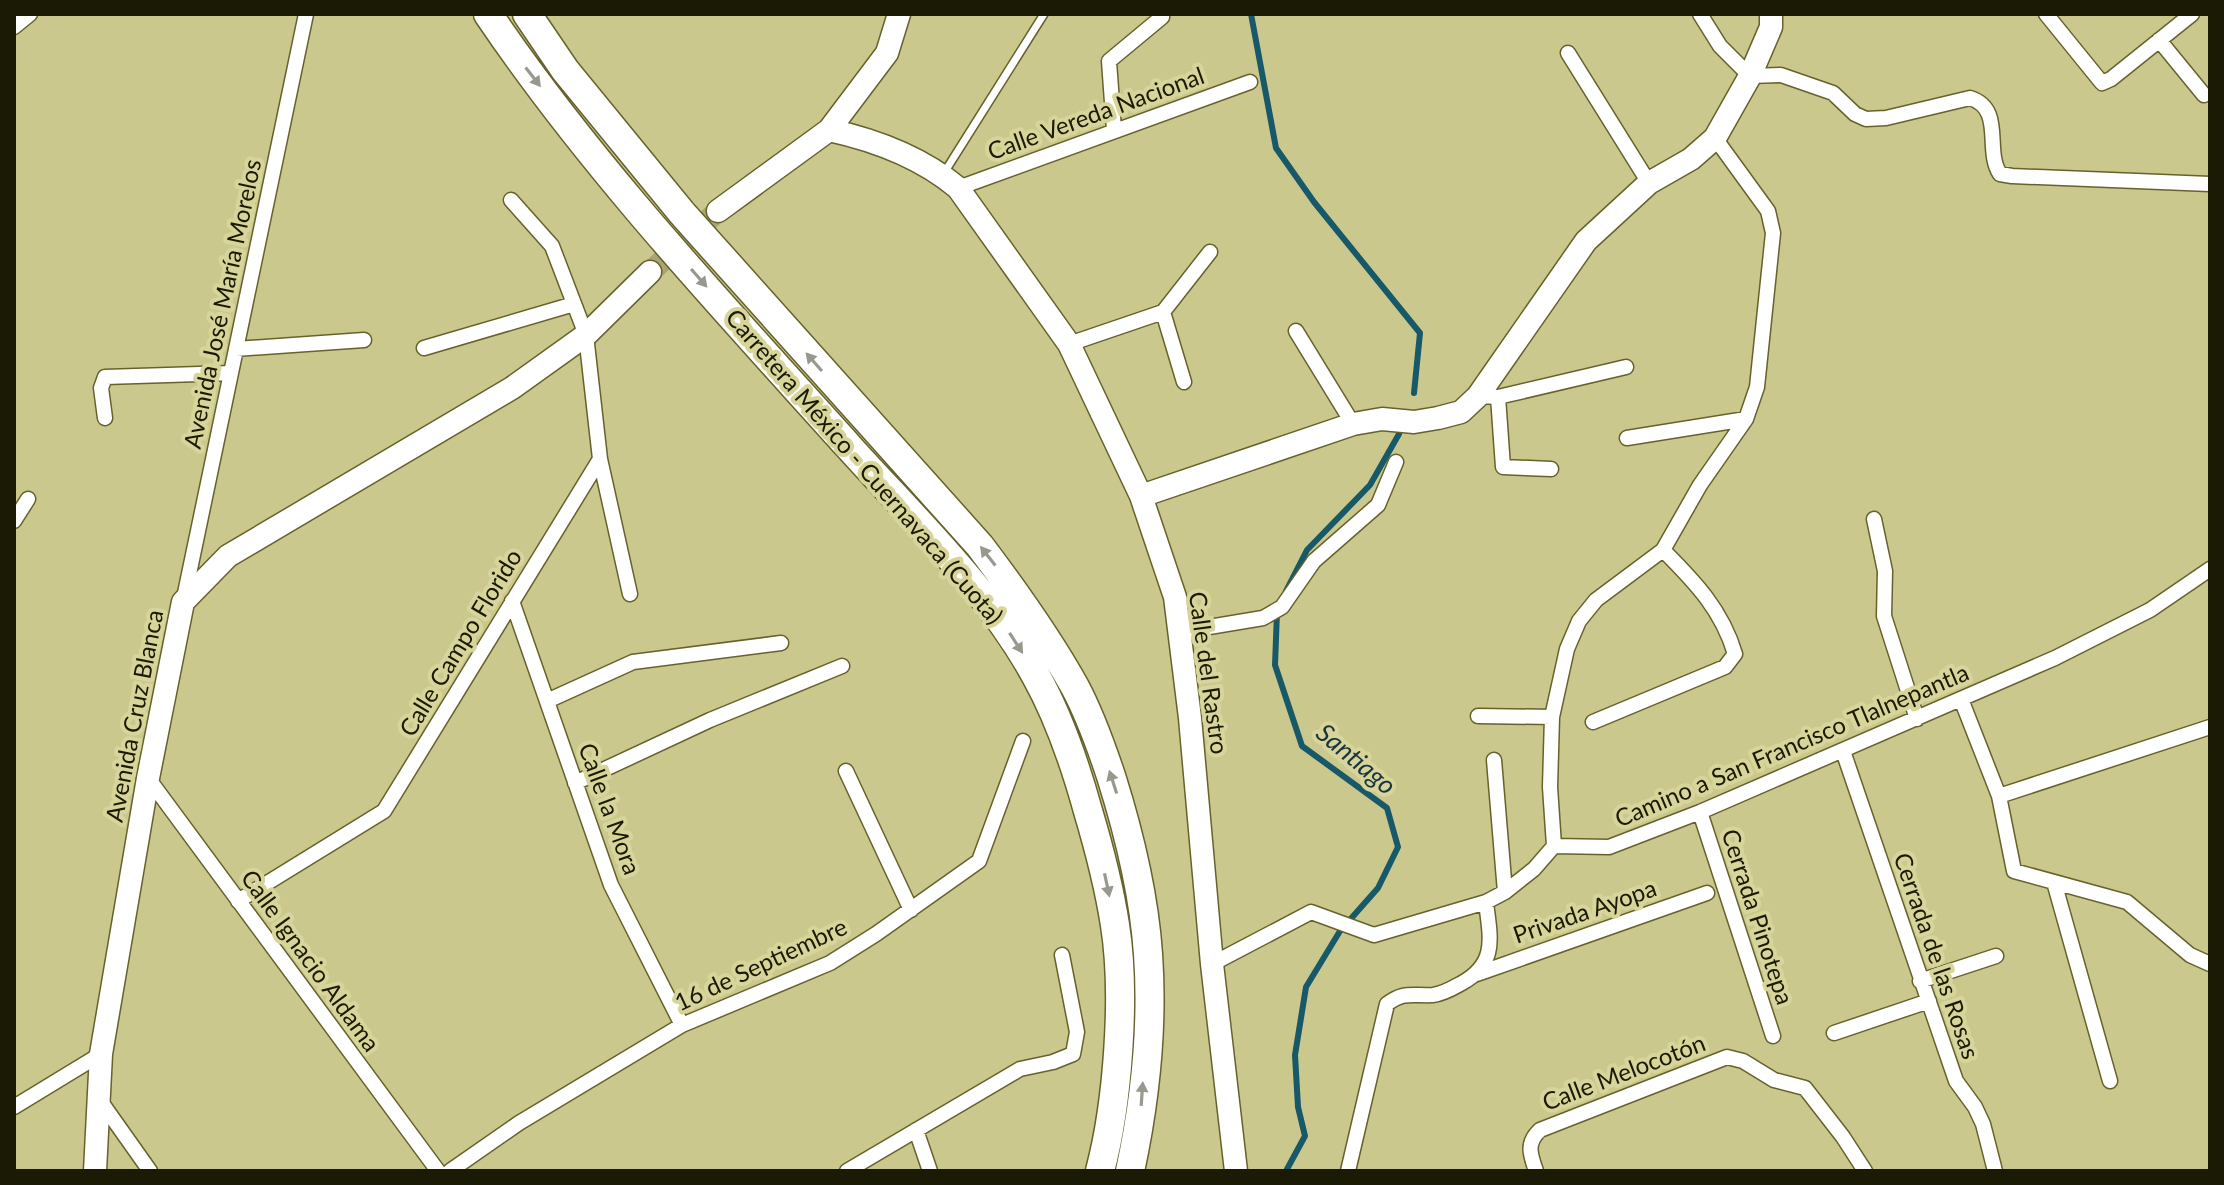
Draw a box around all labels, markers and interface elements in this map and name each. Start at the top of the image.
street label: Calle Vereda Nacional [983,60,1208,165]
one-way arrow [525,67,541,88]
street label: Avenida José María Morelos [177,156,266,451]
one-way arrow [690,267,707,287]
street label: Carretera México - Cuernavaca (Cuota) [720,303,1010,629]
one-way arrow [806,353,824,372]
street label: Calle Campo Florido [392,543,527,741]
one-way arrow [980,546,996,566]
street label: Calle del Rastro [1184,590,1235,756]
street label: Avenida Cruz Blanca [99,607,168,824]
one-way arrow [1008,632,1022,654]
street label: Camino a San Francisco Tlalnepantla [1610,657,1973,832]
water label: Santiago [1310,716,1403,801]
street label: Calle la Mora [573,739,648,878]
one-way arrow [1106,770,1118,794]
street label: Cerrada Pinotepa [1716,825,1800,1008]
street label: Cerrada de las Rosas [1889,849,1986,1062]
street label: Calle Ignacio Aldama [236,864,387,1057]
one-way arrow [1101,873,1113,898]
street label: Privada Ayopa [1509,873,1660,949]
street label: 16 de Septiembre [670,911,851,1016]
street label: Calle Melocotón [1538,1027,1709,1116]
one-way arrow [1136,1081,1149,1106]

